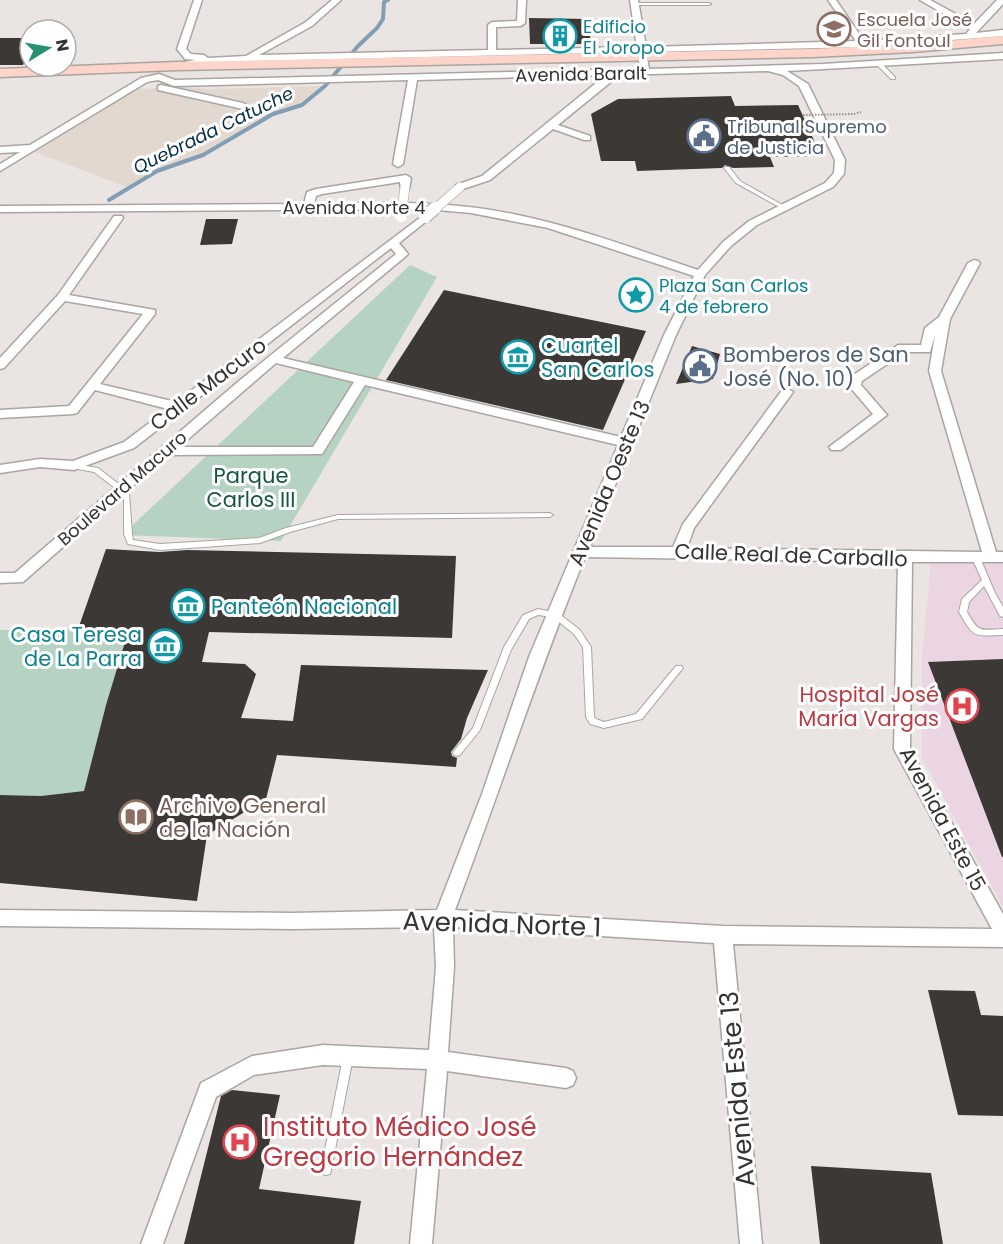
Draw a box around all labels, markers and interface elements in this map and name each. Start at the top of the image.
place label: Escuela José Gil Fontoul [857,7,972,53]
school or university icon: Escuela José Gil Fontoul [816,11,852,47]
place label: Edificio El Joropo [583,14,664,60]
north arrow [18,18,78,78]
building icon: Edificio El Joropo [542,18,578,54]
text: N [50,37,75,53]
street label: Avenida Baralt [515,60,647,88]
water label: Quebrada Catuche [129,80,297,180]
place label: Tribunal Supremo de Justicia [727,114,887,160]
public building icon: Tribunal Supremo de Justicia [686,118,722,154]
street label: Avenida Norte 4 [282,195,426,220]
place label: Plaza San Carlos 4 de febrero [659,273,808,319]
place icon: Plaza San Carlos 4 de febrero [618,277,654,313]
street label: Calle Macuro [144,331,272,437]
place label: Cuartel San Carlos [541,331,654,384]
museum icon: Cuartel San Carlos [500,339,536,375]
place label: Bomberos de San José (No. 10) [723,340,909,393]
public building icon: Bomberos de San José (No. 10) [682,348,718,384]
street label: Avenida Oeste 13 [561,396,657,570]
street label: Boulevard Macuro [52,425,192,551]
park label: Parque Carlos III [207,461,295,514]
street label: Calle Real de Carballo [674,536,908,574]
museum icon: Panteón Nacional [170,588,206,624]
place label: Panteón Nacional [211,592,397,621]
place label: Casa Teresa de La Parra [10,620,142,673]
museum icon: Casa Teresa de La Parra [147,628,183,664]
place label: Hospital José María Vargas [798,680,939,733]
hospital icon: Hospital José María Vargas [944,688,980,724]
street label: Avenida Este 15 [893,742,993,896]
place label: Archivo General de la Nación [159,791,326,844]
library icon: Archivo General de la Nación [118,799,154,835]
street label: Avenida Norte 1 [402,903,602,945]
street label: Avenida Este 13 [711,990,763,1188]
place label: Instituto Médico José Gregorio Hernández [263,1109,537,1175]
hospital icon: Instituto Médico José Gregorio Hernández [222,1124,258,1160]

